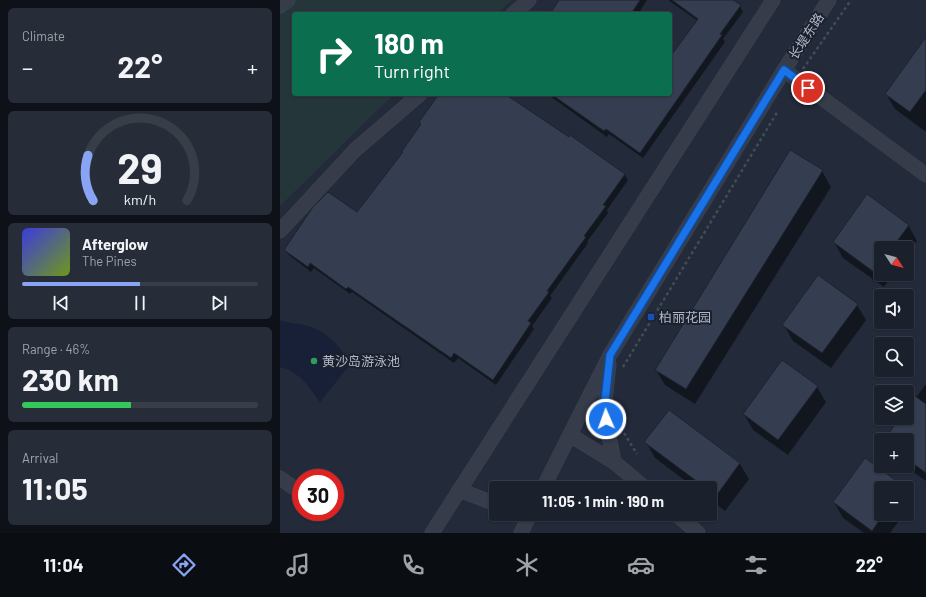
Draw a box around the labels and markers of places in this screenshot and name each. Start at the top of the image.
pin [791,71,825,105]
place label: 柏丽花园 [659,309,711,325]
marker: 柏丽花园 [646,312,656,322]
place label: 黄沙岛游泳池 [322,353,400,369]
marker: 黄沙岛游泳池 [309,356,319,366]

